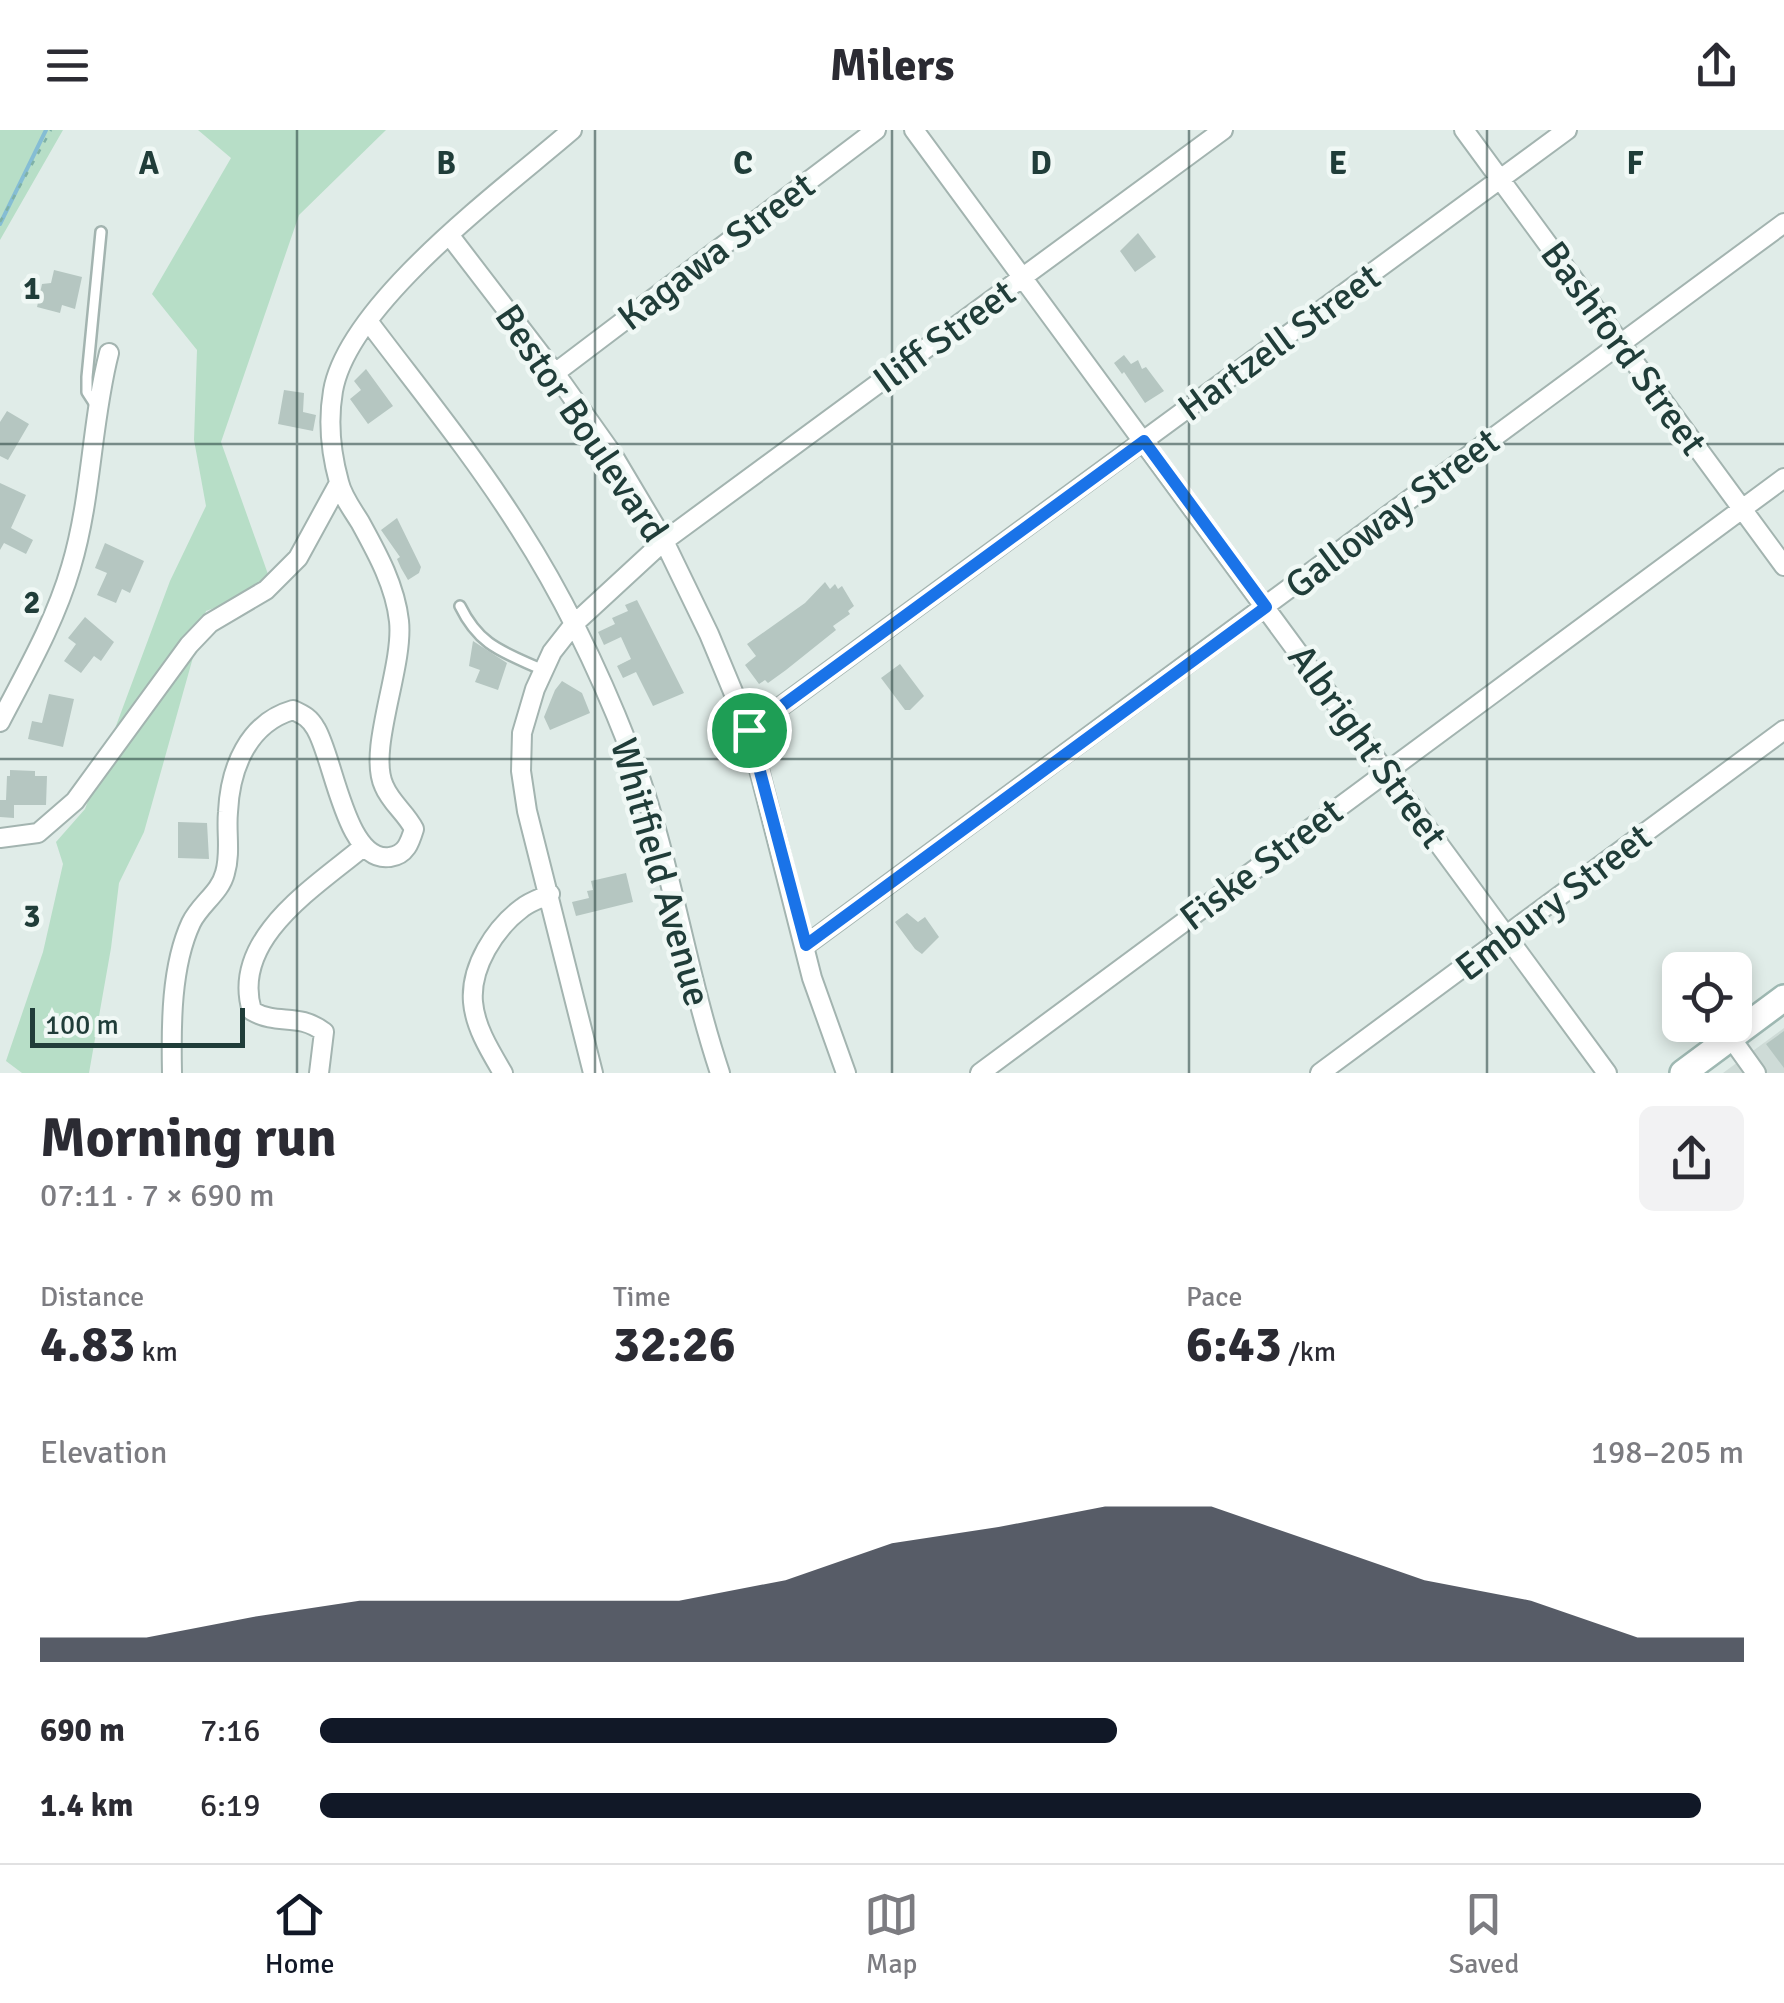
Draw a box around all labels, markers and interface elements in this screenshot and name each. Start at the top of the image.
icon: menu [40,38,95,93]
text: Milers [830,38,954,93]
icon: share [1689,38,1744,93]
text: A [139,144,160,183]
text: B [436,144,456,183]
text: C [733,144,753,183]
text: D [1030,144,1052,183]
text: E [1329,144,1347,183]
text: F [1626,144,1644,183]
street label: Kagawa Street [609,162,824,341]
street label: Bashford Street [1530,232,1717,464]
street label: Hartzell Street [1169,253,1389,431]
text: 1 [23,269,41,308]
street label: Iliff Street [864,269,1024,404]
street label: Bestor Boulevard [485,295,678,551]
street label: Galloway Street [1276,418,1509,609]
text: 2 [23,583,41,622]
street label: Albright Street [1278,635,1457,857]
pin [707,688,792,773]
icon: arrive [722,703,777,758]
street label: Whitfield Avenue [600,733,721,1012]
street label: Fiske Street [1171,788,1352,941]
street label: Embury Street [1446,814,1660,991]
text: 3 [23,897,41,936]
map controls [1662,952,1752,1042]
button: locate [1662,952,1752,1042]
scale bar [30,1003,245,1048]
text: 100 m [45,1008,119,1042]
text: Morning run [40,1104,337,1172]
button: share [1639,1106,1744,1211]
text: 07:11 · 7 × 690 m [40,1176,275,1215]
text: Distance [40,1280,144,1314]
text: Time [613,1280,671,1314]
text: Pace [1186,1280,1242,1314]
text: 4.83 [40,1314,135,1376]
text: 32:26 [613,1314,736,1376]
text: 6:43 [1186,1314,1282,1376]
text: km [135,1335,178,1369]
text: /km [1282,1335,1336,1369]
text: Elevation [40,1433,167,1472]
text: 198–205 m [1591,1433,1744,1472]
text: 690 m [40,1711,125,1750]
text: 7:16 [200,1711,260,1750]
text: 1.4 km [40,1786,133,1825]
text: 6:19 [200,1786,260,1825]
tab: Home [265,1887,335,1981]
tab: Map [864,1887,919,1981]
tab: Saved [1449,1887,1519,1981]

